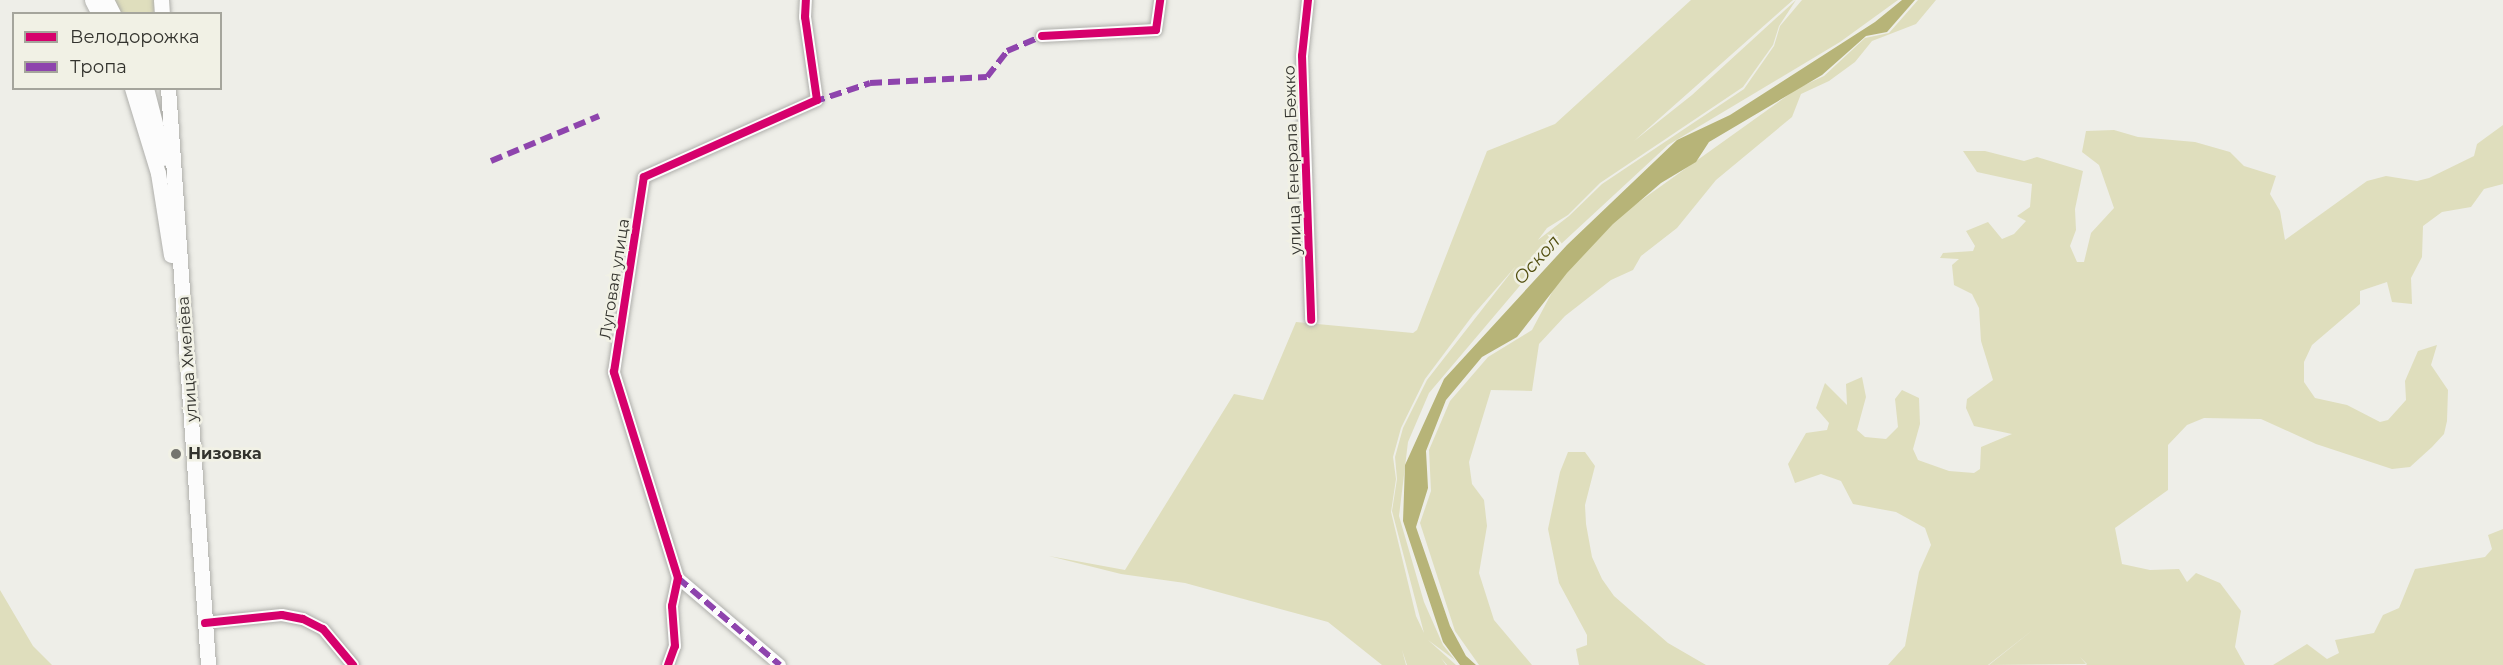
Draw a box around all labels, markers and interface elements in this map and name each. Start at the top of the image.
legend [12,12,222,90]
text: Велодорожка [70,26,199,48]
text: Тропа [70,56,127,78]
street label: улица Генерала Бежко [1280,65,1306,255]
street label: Луговая улица [596,217,634,341]
water label: Оскол [1509,231,1565,289]
street label: улица Хмелёва [174,296,202,422]
place label: Низовка [188,444,262,464]
marker: Низовка [169,447,183,461]

